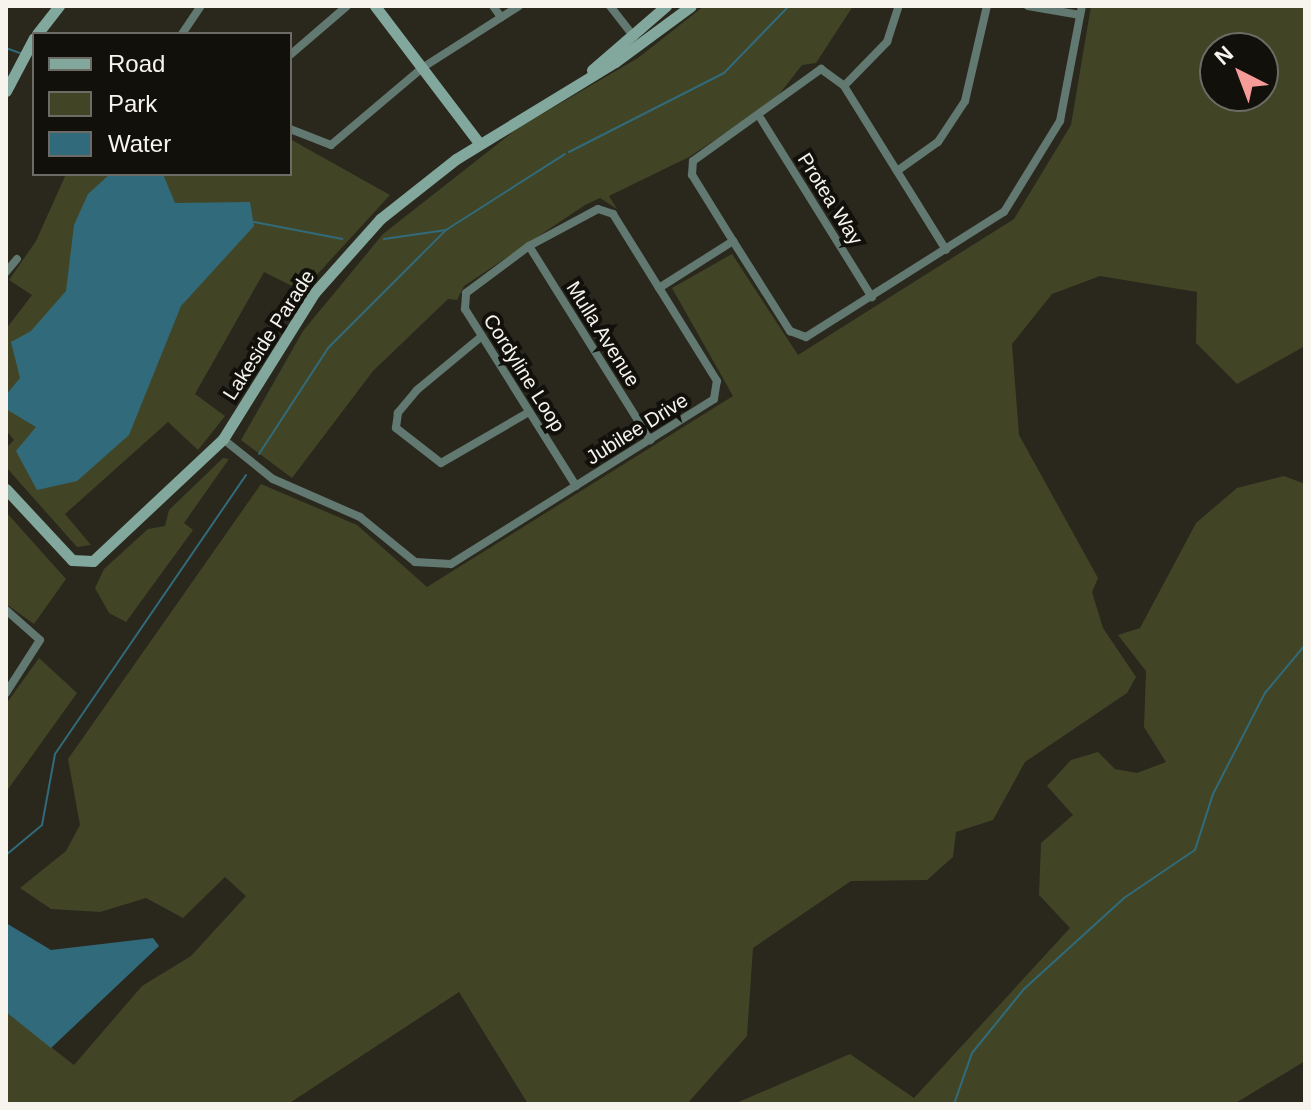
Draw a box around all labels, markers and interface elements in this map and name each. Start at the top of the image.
legend [32,32,292,176]
north arrow [1199,32,1279,112]
text: N [1210,41,1238,70]
text: Road [108,50,165,77]
text: Park [108,90,157,117]
text: Water [108,130,171,157]
street label: Protea Way [792,149,868,249]
street label: Lakeside Parade [218,266,320,404]
street label: Mulla Avenue [561,276,645,392]
street label: Cordyline Loop [478,310,570,436]
street label: Jubilee Drive [582,388,692,470]

